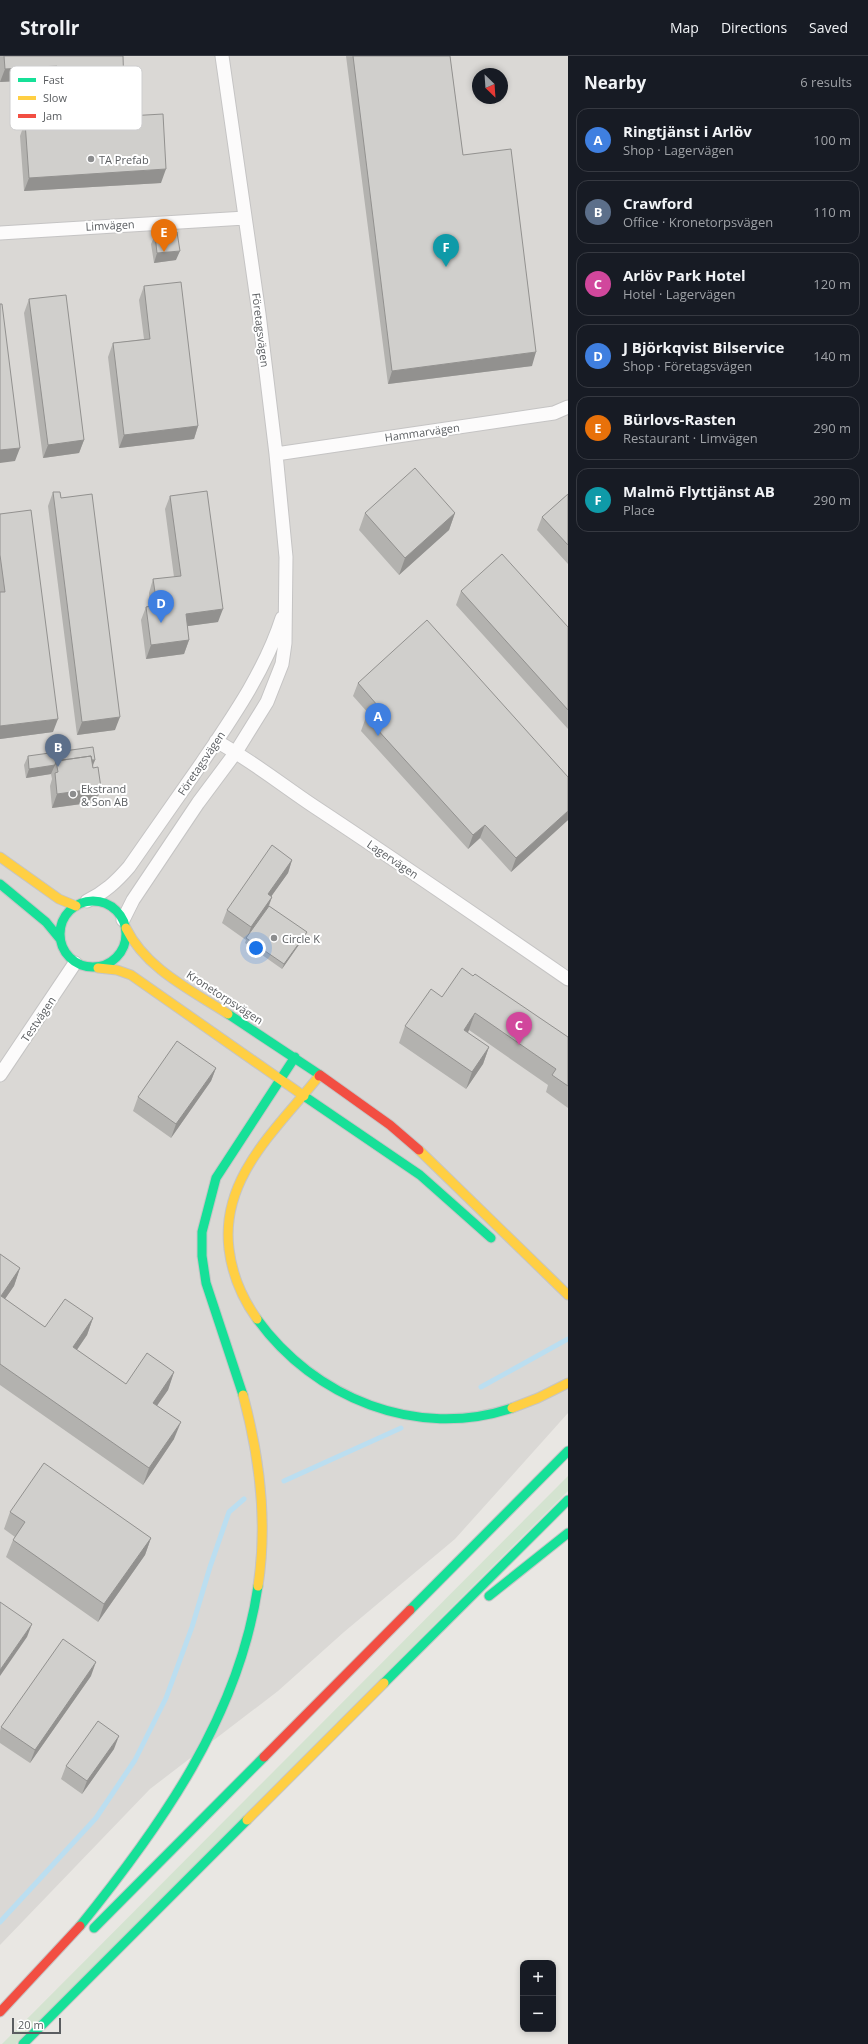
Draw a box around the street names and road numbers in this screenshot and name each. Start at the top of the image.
street label: Limvägen [85,216,135,234]
street label: Företagsvägen [249,292,273,368]
street label: Hammarvägen [383,419,461,445]
street label: Företagsvägen [174,728,228,798]
street label: Lagervägen [364,836,422,882]
street label: Kronetorpsvägen [184,967,266,1027]
street label: Testvägen [17,993,59,1045]

